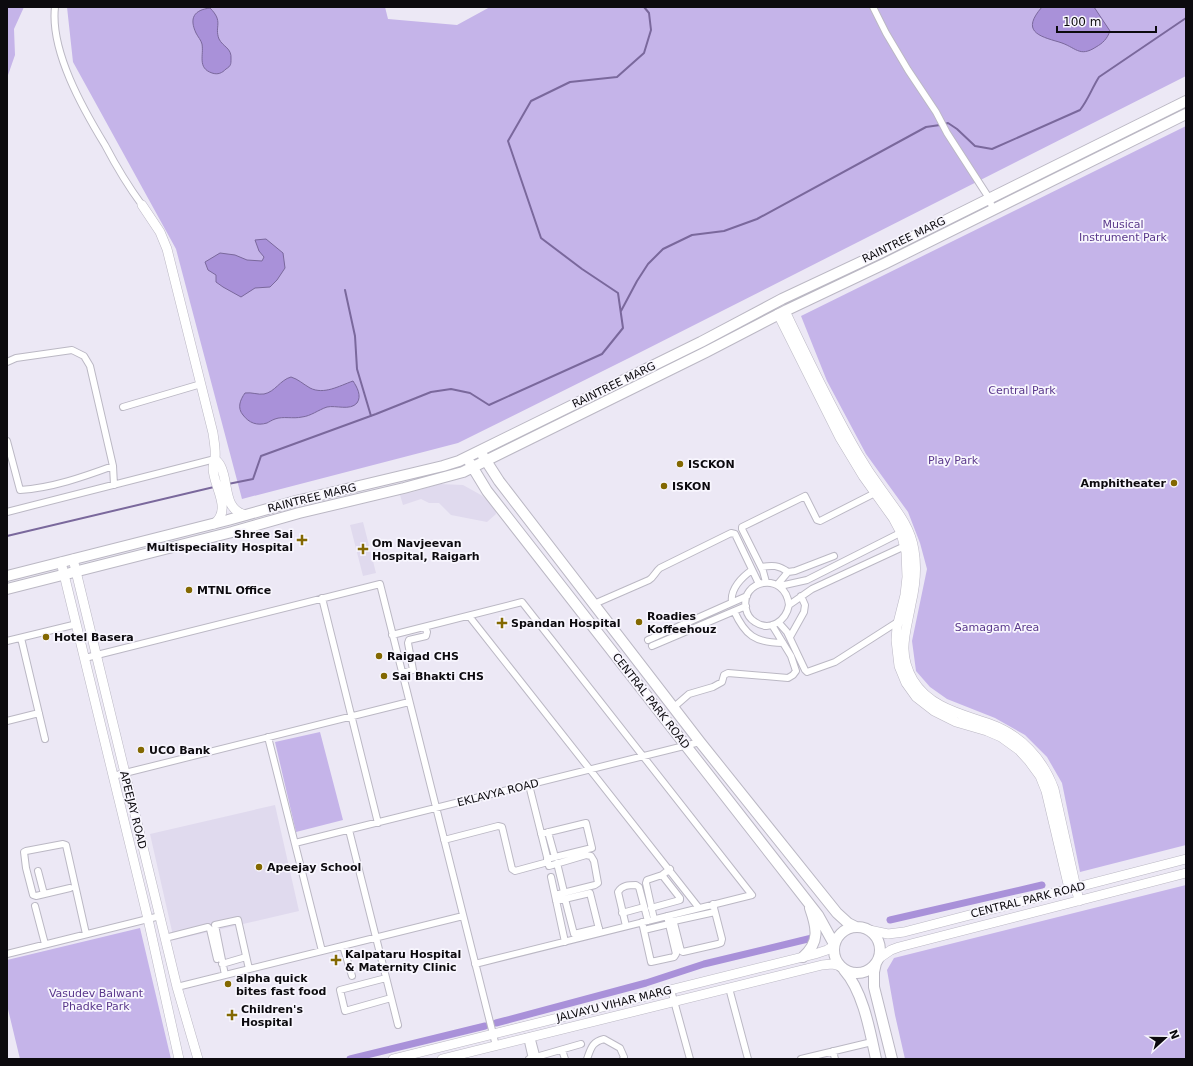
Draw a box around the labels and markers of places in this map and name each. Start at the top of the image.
place label: ISCKON [688,458,735,471]
marker: ISCKON [675,459,685,469]
place label: Amphitheater [1080,477,1167,490]
marker: Amphitheater [1169,478,1179,488]
place label: ISKON [672,480,711,493]
marker: ISKON [659,481,669,491]
place label: Shree Sai Multispeciality Hospital [147,528,293,554]
marker: Shree Sai Multispeciality Hospital [296,534,308,546]
place label: Om Navjeevan Hospital, Raigarh [372,537,480,563]
marker: Om Navjeevan Hospital, Raigarh [357,543,369,555]
place label: MTNL Office [197,584,271,597]
marker: MTNL Office [184,585,194,595]
place label: Roadies Koffeehouz [647,610,716,636]
marker: Spandan Hospital [496,617,508,629]
place label: Spandan Hospital [511,617,620,630]
marker: Roadies Koffeehouz [634,617,644,627]
place label: Hotel Basera [54,631,134,644]
marker: Hotel Basera [41,632,51,642]
place label: Raigad CHS [387,650,459,663]
marker: Raigad CHS [374,651,384,661]
place label: Sai Bhakti CHS [392,670,484,683]
marker: Sai Bhakti CHS [379,671,389,681]
place label: UCO Bank [149,744,211,757]
marker: UCO Bank [136,745,146,755]
place label: Apeejay School [267,861,361,874]
marker: Apeejay School [254,862,264,872]
place label: Kalpataru Hospital & Maternity Clinic [345,948,461,974]
marker: Kalpataru Hospital & Maternity Clinic [330,954,342,966]
place label: alpha quick bites fast food [236,972,326,998]
marker: alpha quick bites fast food [223,979,233,989]
place label: Children's Hospital [241,1003,303,1029]
marker: Children's Hospital [226,1009,238,1021]

